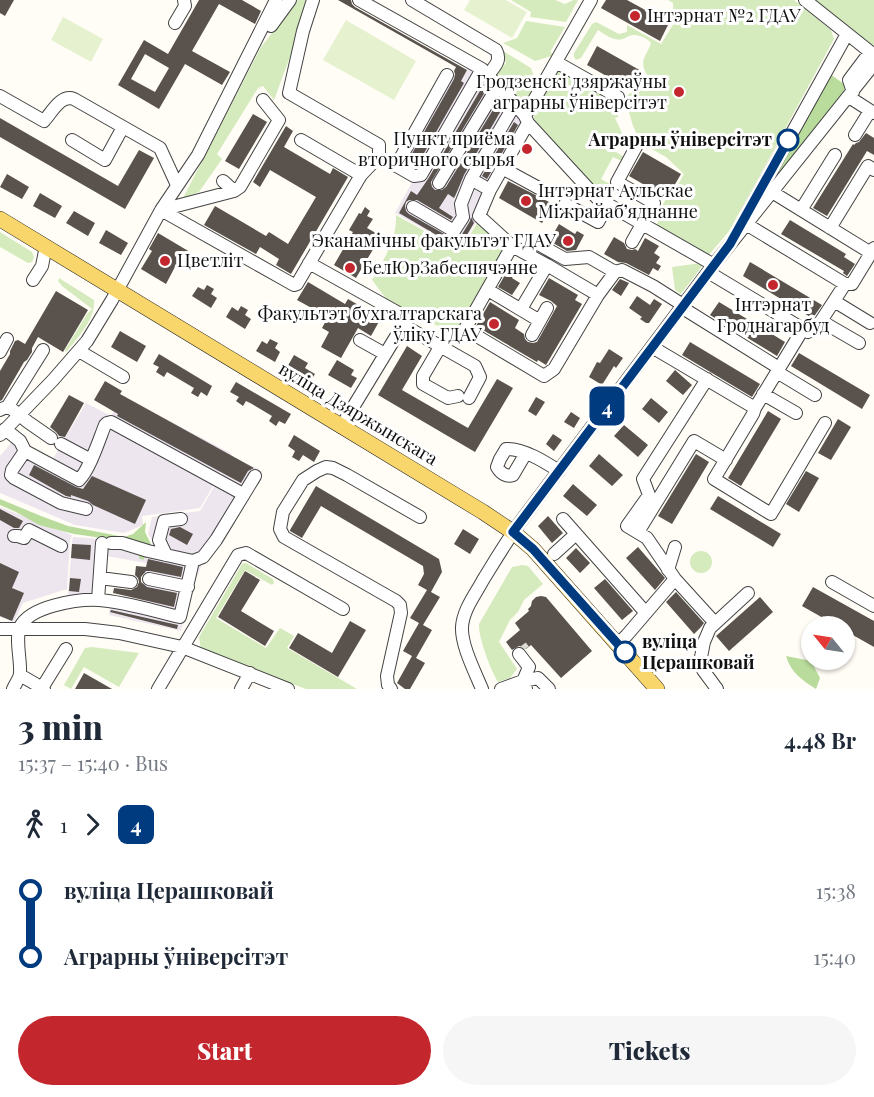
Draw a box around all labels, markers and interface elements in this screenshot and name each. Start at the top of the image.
place label: Інтэрнат №2 ГДАУ [647,3,801,27]
marker: Інтэрнат №2 ГДАУ [628,9,642,23]
place label: Гродзенскі дзяржаўны аграрны ўніверсітэт [476,69,667,114]
marker: Гродзенскі дзяржаўны аграрны ўніверсітэт [672,85,686,99]
place label: Пункт приёма вторичного сырья [358,126,515,171]
place label: Аграрны ўніверсітэт [587,127,772,151]
marker: Аграрны ўніверсітэт [777,129,799,151]
marker: Пункт приёма вторичного сырья [520,142,534,156]
place label: Інтэрнат Аульскае Міжрайабʼяднанне [538,178,698,223]
marker: Інтэрнат Аульскае Міжрайабʼяднанне [519,194,533,208]
place label: Эканамічны факультэт ГДАУ [312,228,556,252]
marker: Эканамічны факультэт ГДАУ [561,234,575,248]
place label: Цветліт [177,248,244,272]
marker: Цветліт [158,254,172,268]
place label: БелЮрЗабеспячэнне [362,255,538,279]
marker: БелЮрЗабеспячэнне [343,261,357,275]
marker: Інтэрнат Гроднагарбуд [766,278,780,292]
place label: Інтэрнат Гроднагарбуд [717,292,830,337]
place label: Факультэт бухгалтарскага ўліку ГДАУ [258,301,482,346]
marker: Факультэт бухгалтарскага ўліку ГДАУ [487,317,501,331]
street label: вуліца Дзяржынскага [275,356,442,470]
line badge: 4 [588,386,626,426]
text: 4 [601,392,613,420]
north arrow [801,616,855,670]
map controls [801,616,855,670]
place label: вуліца Церашковай [642,629,755,674]
marker: вуліца Церашковай [614,641,636,663]
text: 3 min [18,704,103,748]
text: 4.48 Br [784,725,856,755]
text: 15:37 – 15:40 · Bus [18,749,168,776]
icon: walk [18,808,51,841]
icon: forward [76,808,109,841]
text: 4 [130,810,142,838]
text: 1 [60,811,67,838]
text: вуліца Церашковай [64,875,274,905]
text: 15:38 [816,877,856,904]
text: Аграрны ўніверсітэт [64,941,288,971]
text: 15:40 [813,943,856,970]
button: Start [18,1016,431,1085]
button: Tickets [443,1016,856,1085]

